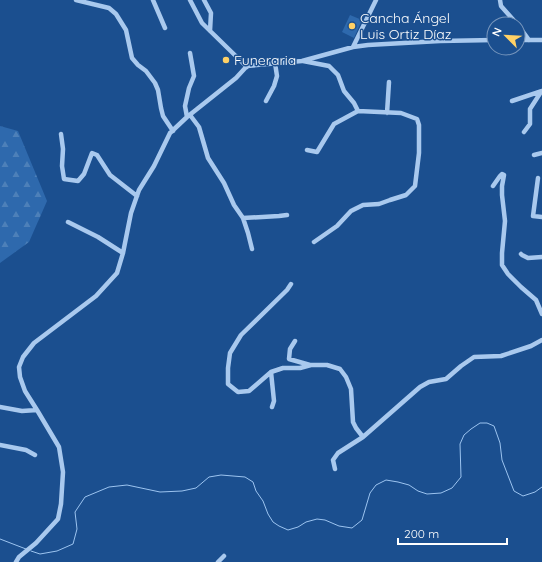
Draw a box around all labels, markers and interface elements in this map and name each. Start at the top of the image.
place label: Cancha Ángel Luis Ortiz Díaz [360,9,452,43]
north arrow [486,16,526,56]
marker: Cancha Ángel Luis Ortiz Díaz [347,21,357,31]
text: N [489,25,505,38]
place label: Funeraria [234,51,296,69]
marker: Funeraria [221,55,231,65]
scale bar [398,520,507,546]
text: 200 m [404,526,439,541]

